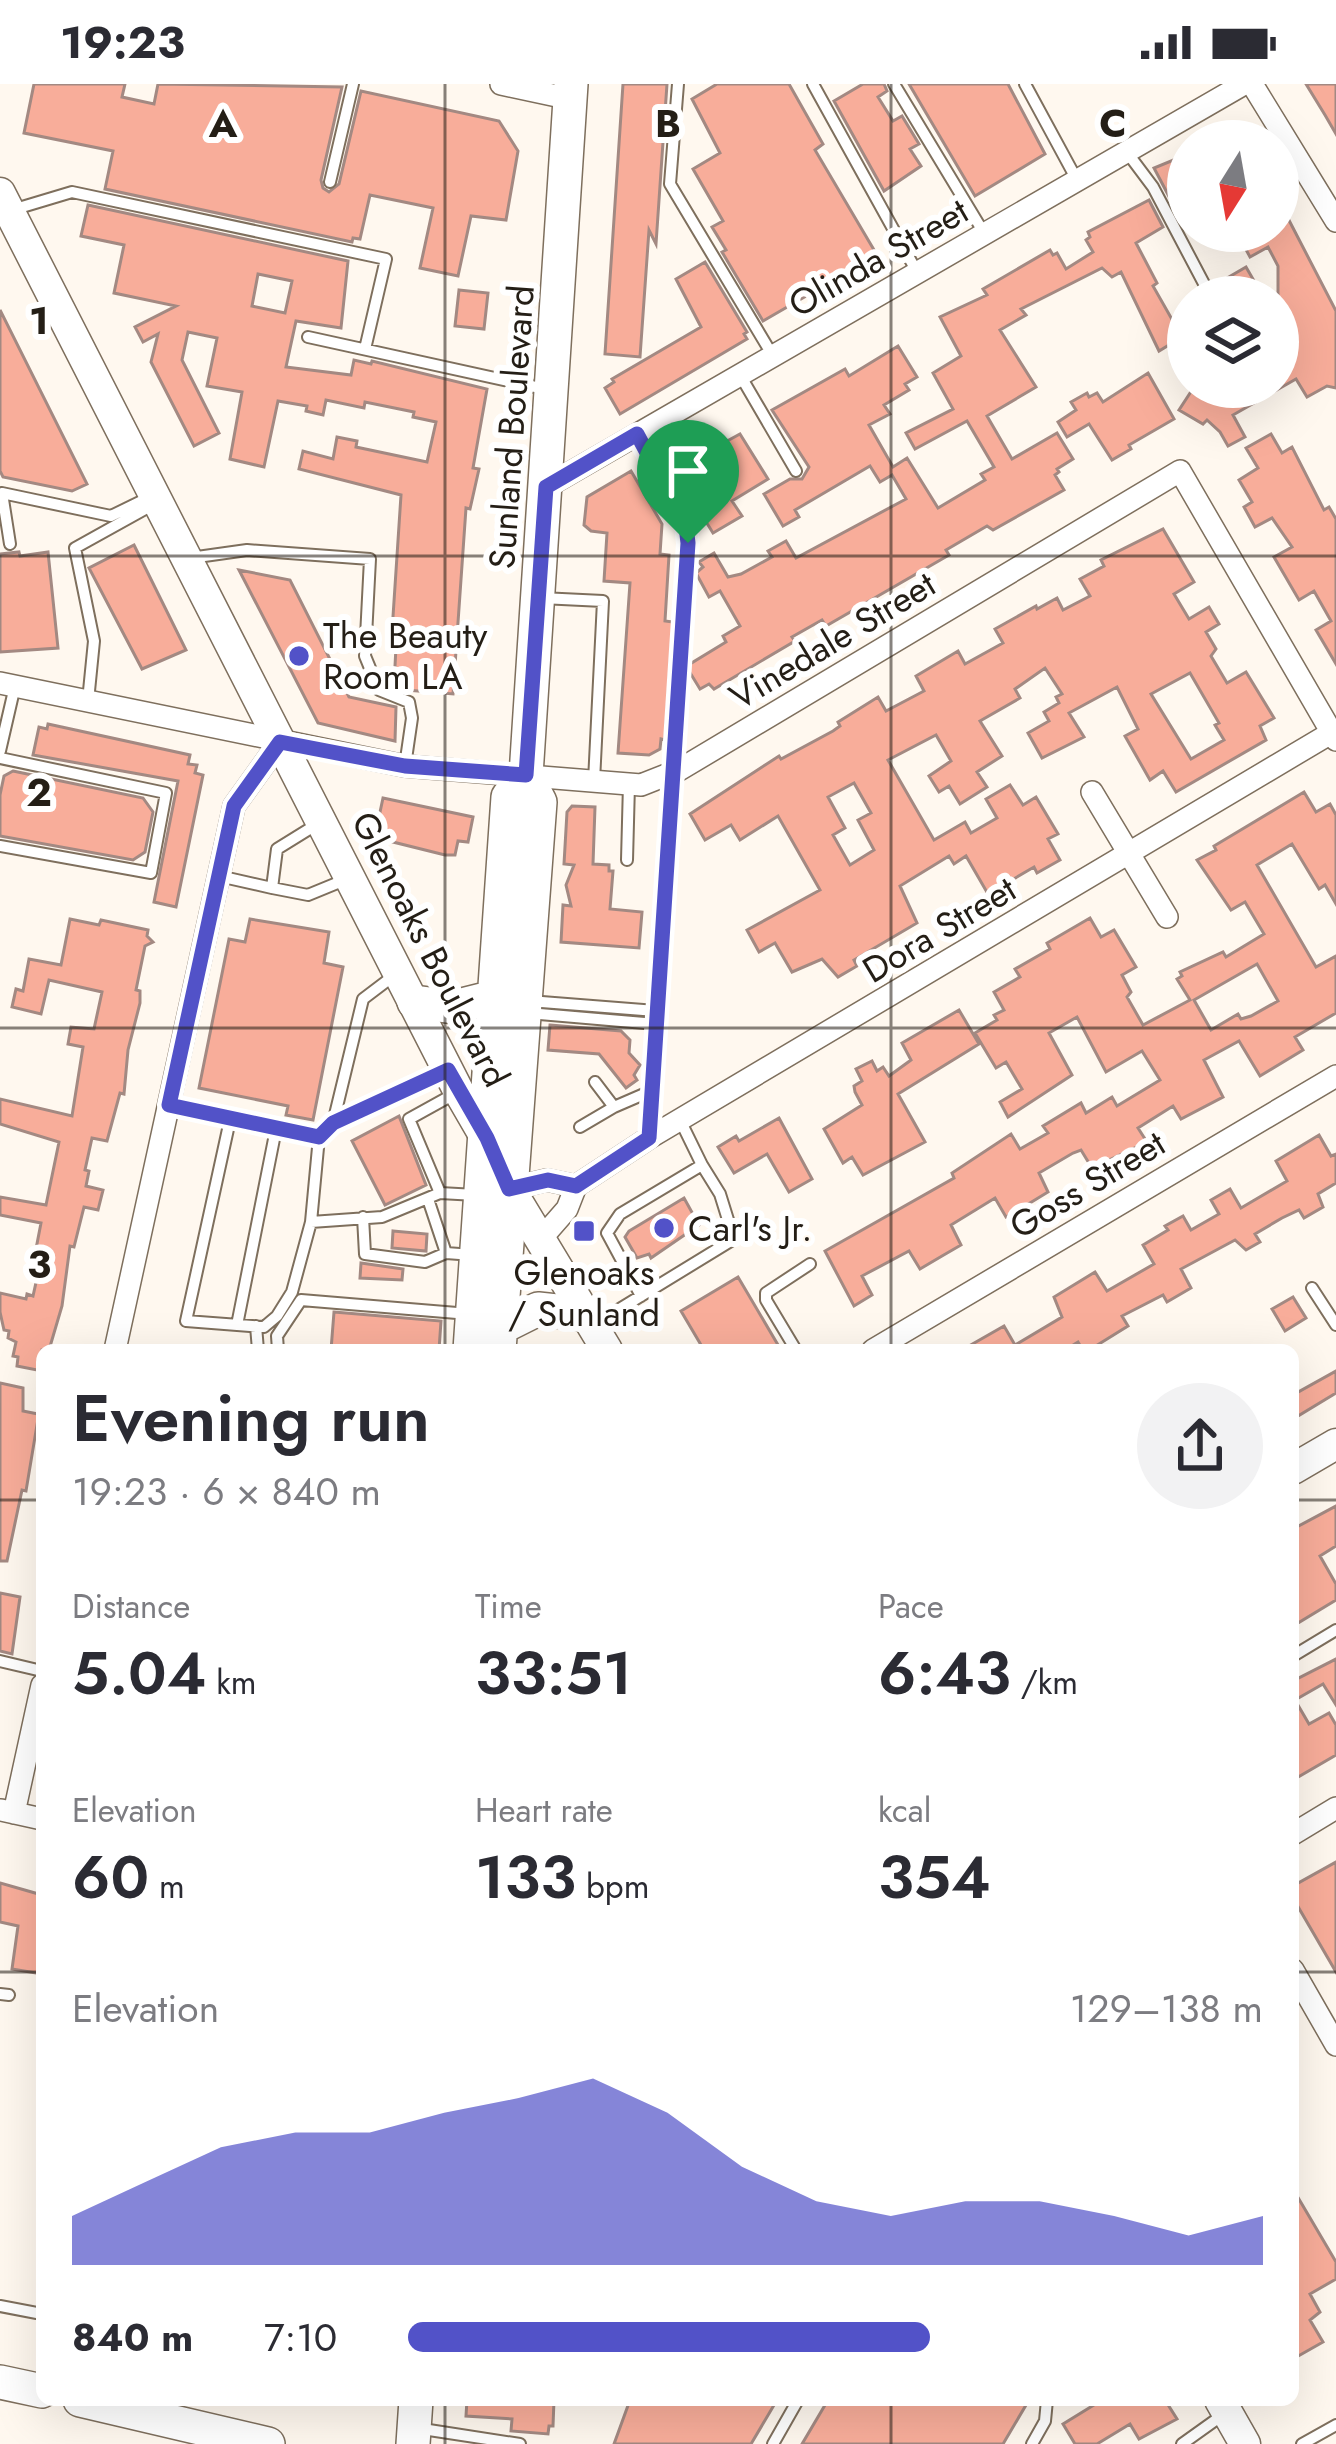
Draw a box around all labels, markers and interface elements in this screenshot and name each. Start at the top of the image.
text: 19:23 [60,10,185,75]
text: A [208,95,238,152]
text: B [655,95,681,152]
text: C [1099,95,1127,152]
north arrow [1167,120,1299,252]
map controls [1167,120,1299,408]
street label: Olinda Street [779,184,978,329]
button: layers [1167,276,1299,408]
street label: Sunland Boulevard [475,283,547,571]
text: 1 [29,292,49,349]
pin [637,420,739,543]
icon: arrive [655,438,721,504]
street label: Vinedale Street [719,558,945,722]
place label: The Beauty Room LA [323,609,487,702]
marker: The Beauty Room LA [286,643,312,669]
text: 2 [26,764,52,821]
street label: Glenoaks Boulevard [339,802,523,1096]
street label: Dora Street [853,863,1026,995]
street label: Goss Street [999,1117,1175,1251]
place label: Carl's Jr. [688,1202,812,1254]
marker: Carl's Jr. [651,1215,677,1241]
marker: Glenoaks / Sunland [571,1218,597,1244]
text: 3 [27,1236,51,1293]
place label: Glenoaks / Sunland [508,1246,660,1339]
text: Evening run [72,1370,430,1466]
button: share [1137,1383,1263,1509]
text: 19:23 · 6 × 840 m [72,1463,381,1520]
text: Distance [72,1583,190,1630]
text: Time [475,1583,542,1630]
text: Pace [878,1583,944,1630]
text: 5.04 [72,1630,206,1717]
text: 33:51 [475,1630,632,1717]
text: 6:43 [878,1630,1011,1717]
text: km [206,1659,257,1706]
text: /km [1011,1659,1078,1706]
text: Elevation [72,1787,196,1834]
text: Heart rate [475,1787,613,1834]
text: kcal [878,1787,931,1834]
text: 60 [72,1834,149,1921]
text: 133 [475,1834,576,1921]
text: 354 [878,1834,991,1921]
text: m [149,1863,185,1910]
text: bpm [576,1863,649,1910]
text: Elevation [72,1980,219,2037]
text: 129–138 m [1070,1980,1263,2037]
text: 840 m [72,2309,193,2366]
text: 7:10 [264,2309,337,2366]

